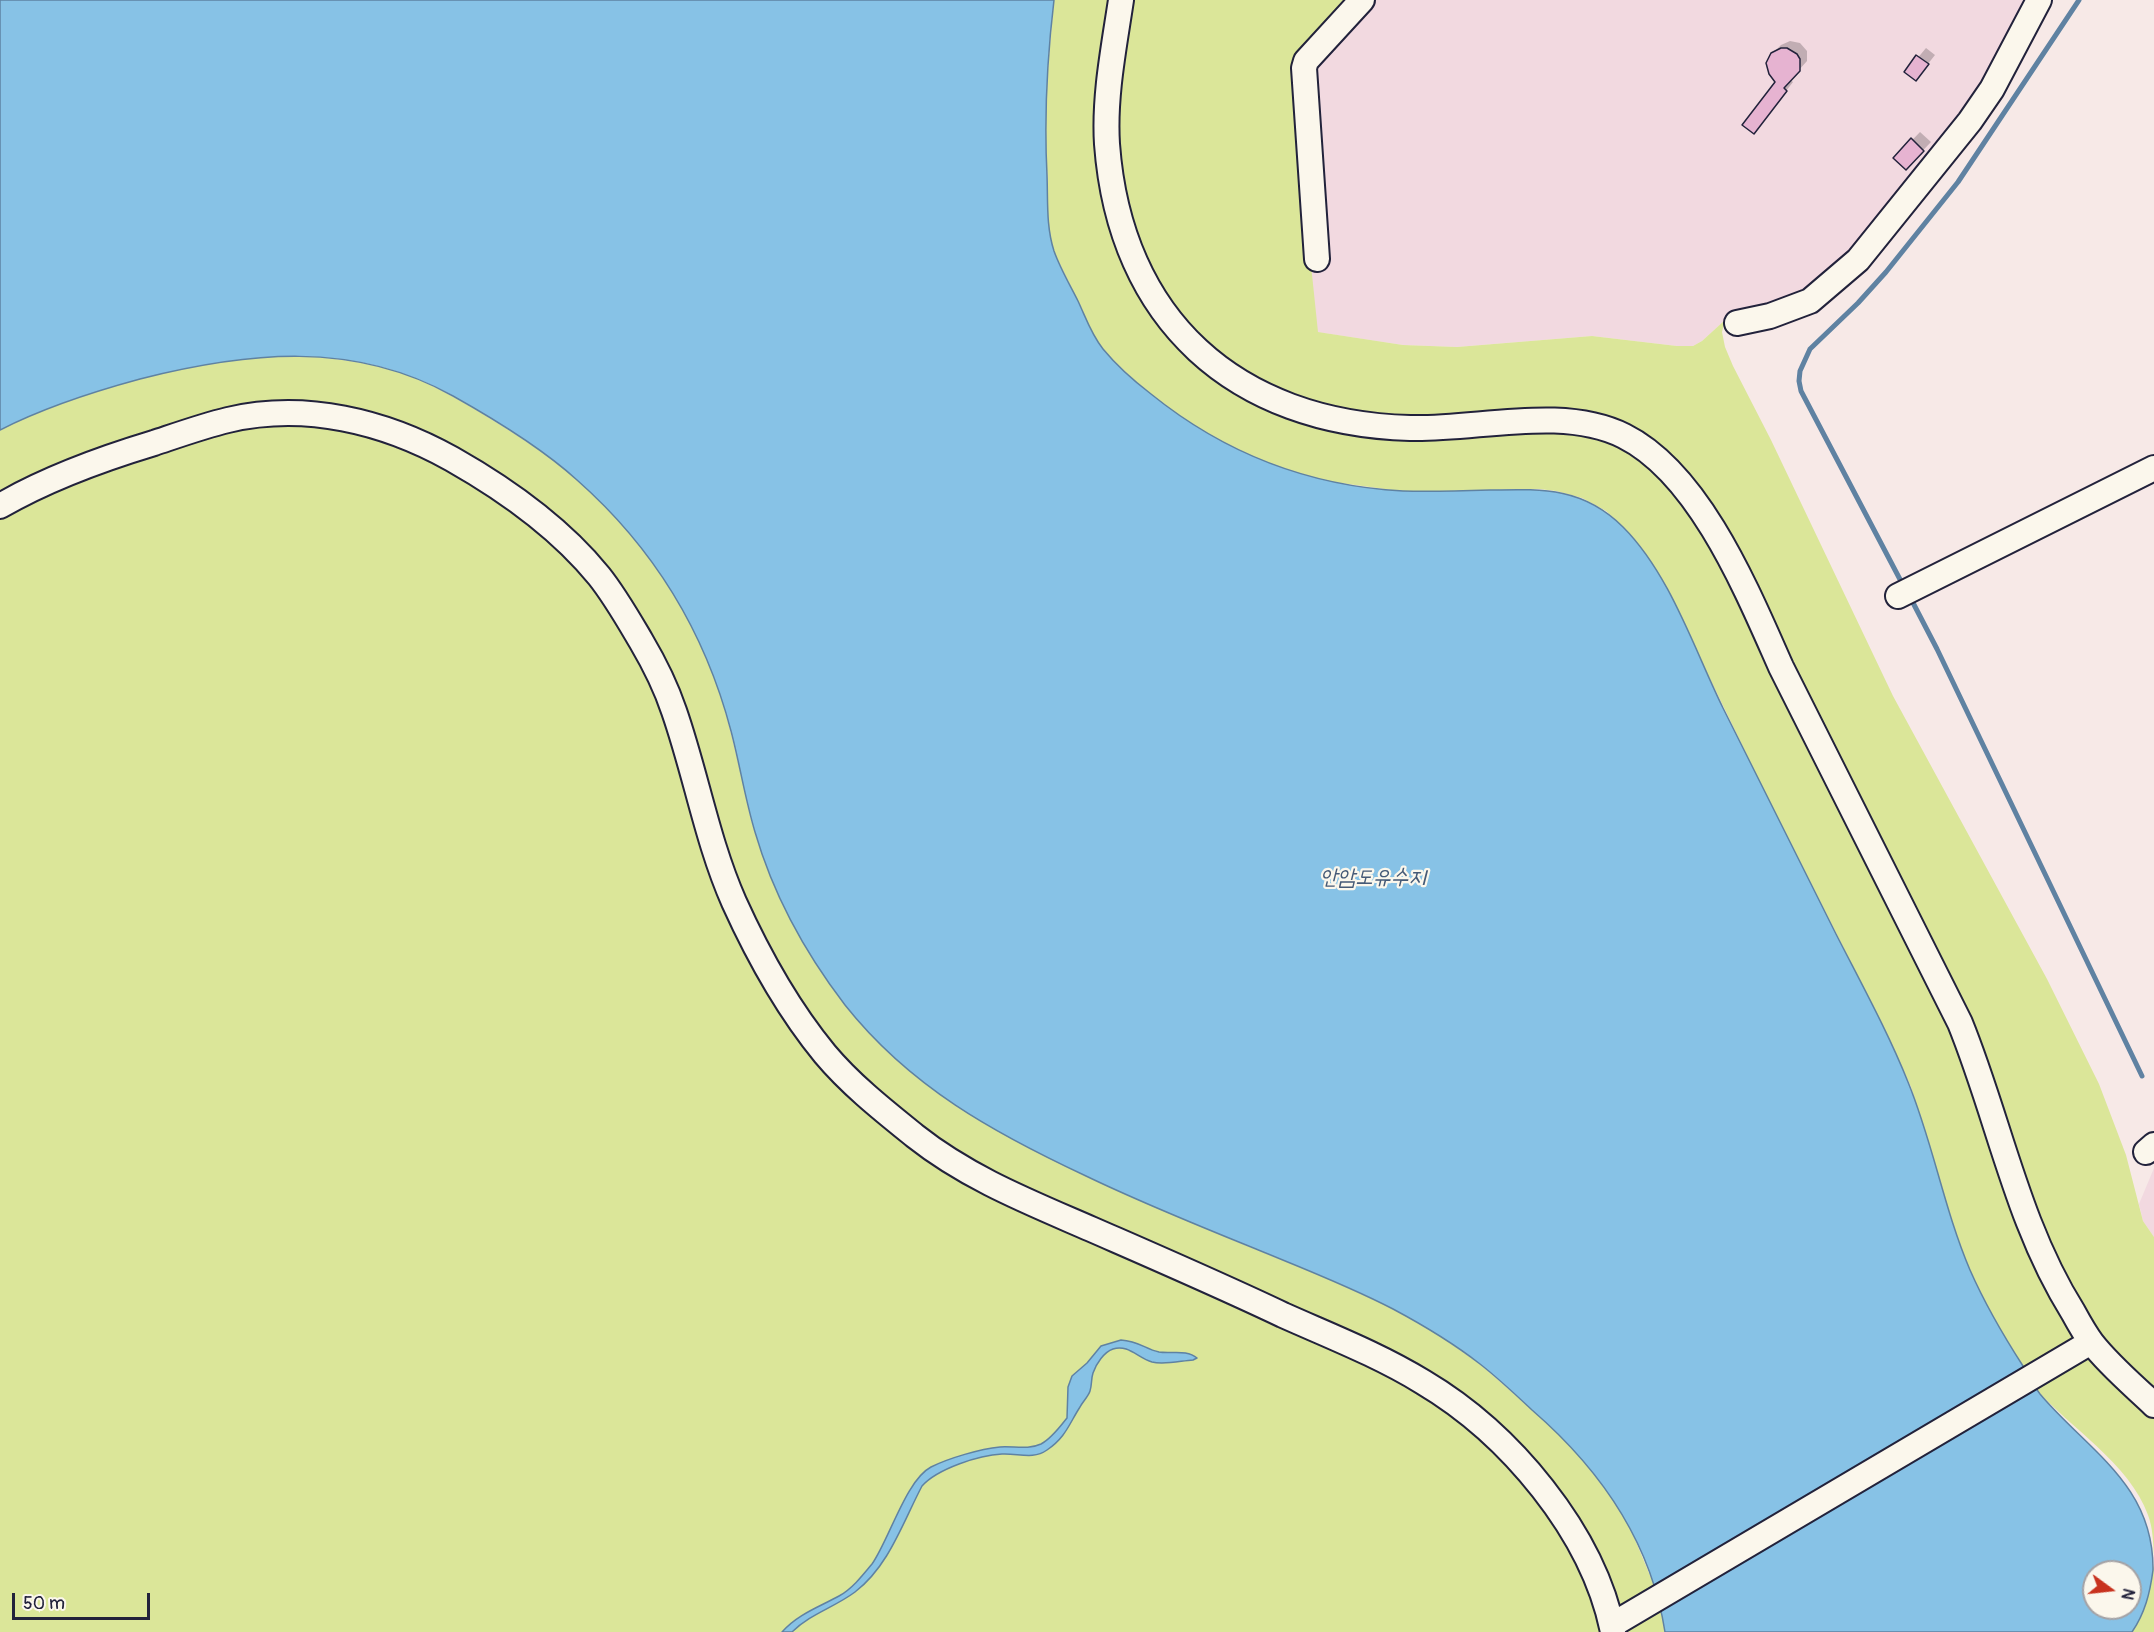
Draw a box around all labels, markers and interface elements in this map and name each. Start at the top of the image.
water label: 안암도유수지 [1320,865,1426,891]
north arrow [2082,1560,2142,1620]
scale bar [15,1581,153,1619]
text: N [2116,1586,2139,1602]
text: 50 m [23,1592,65,1615]

